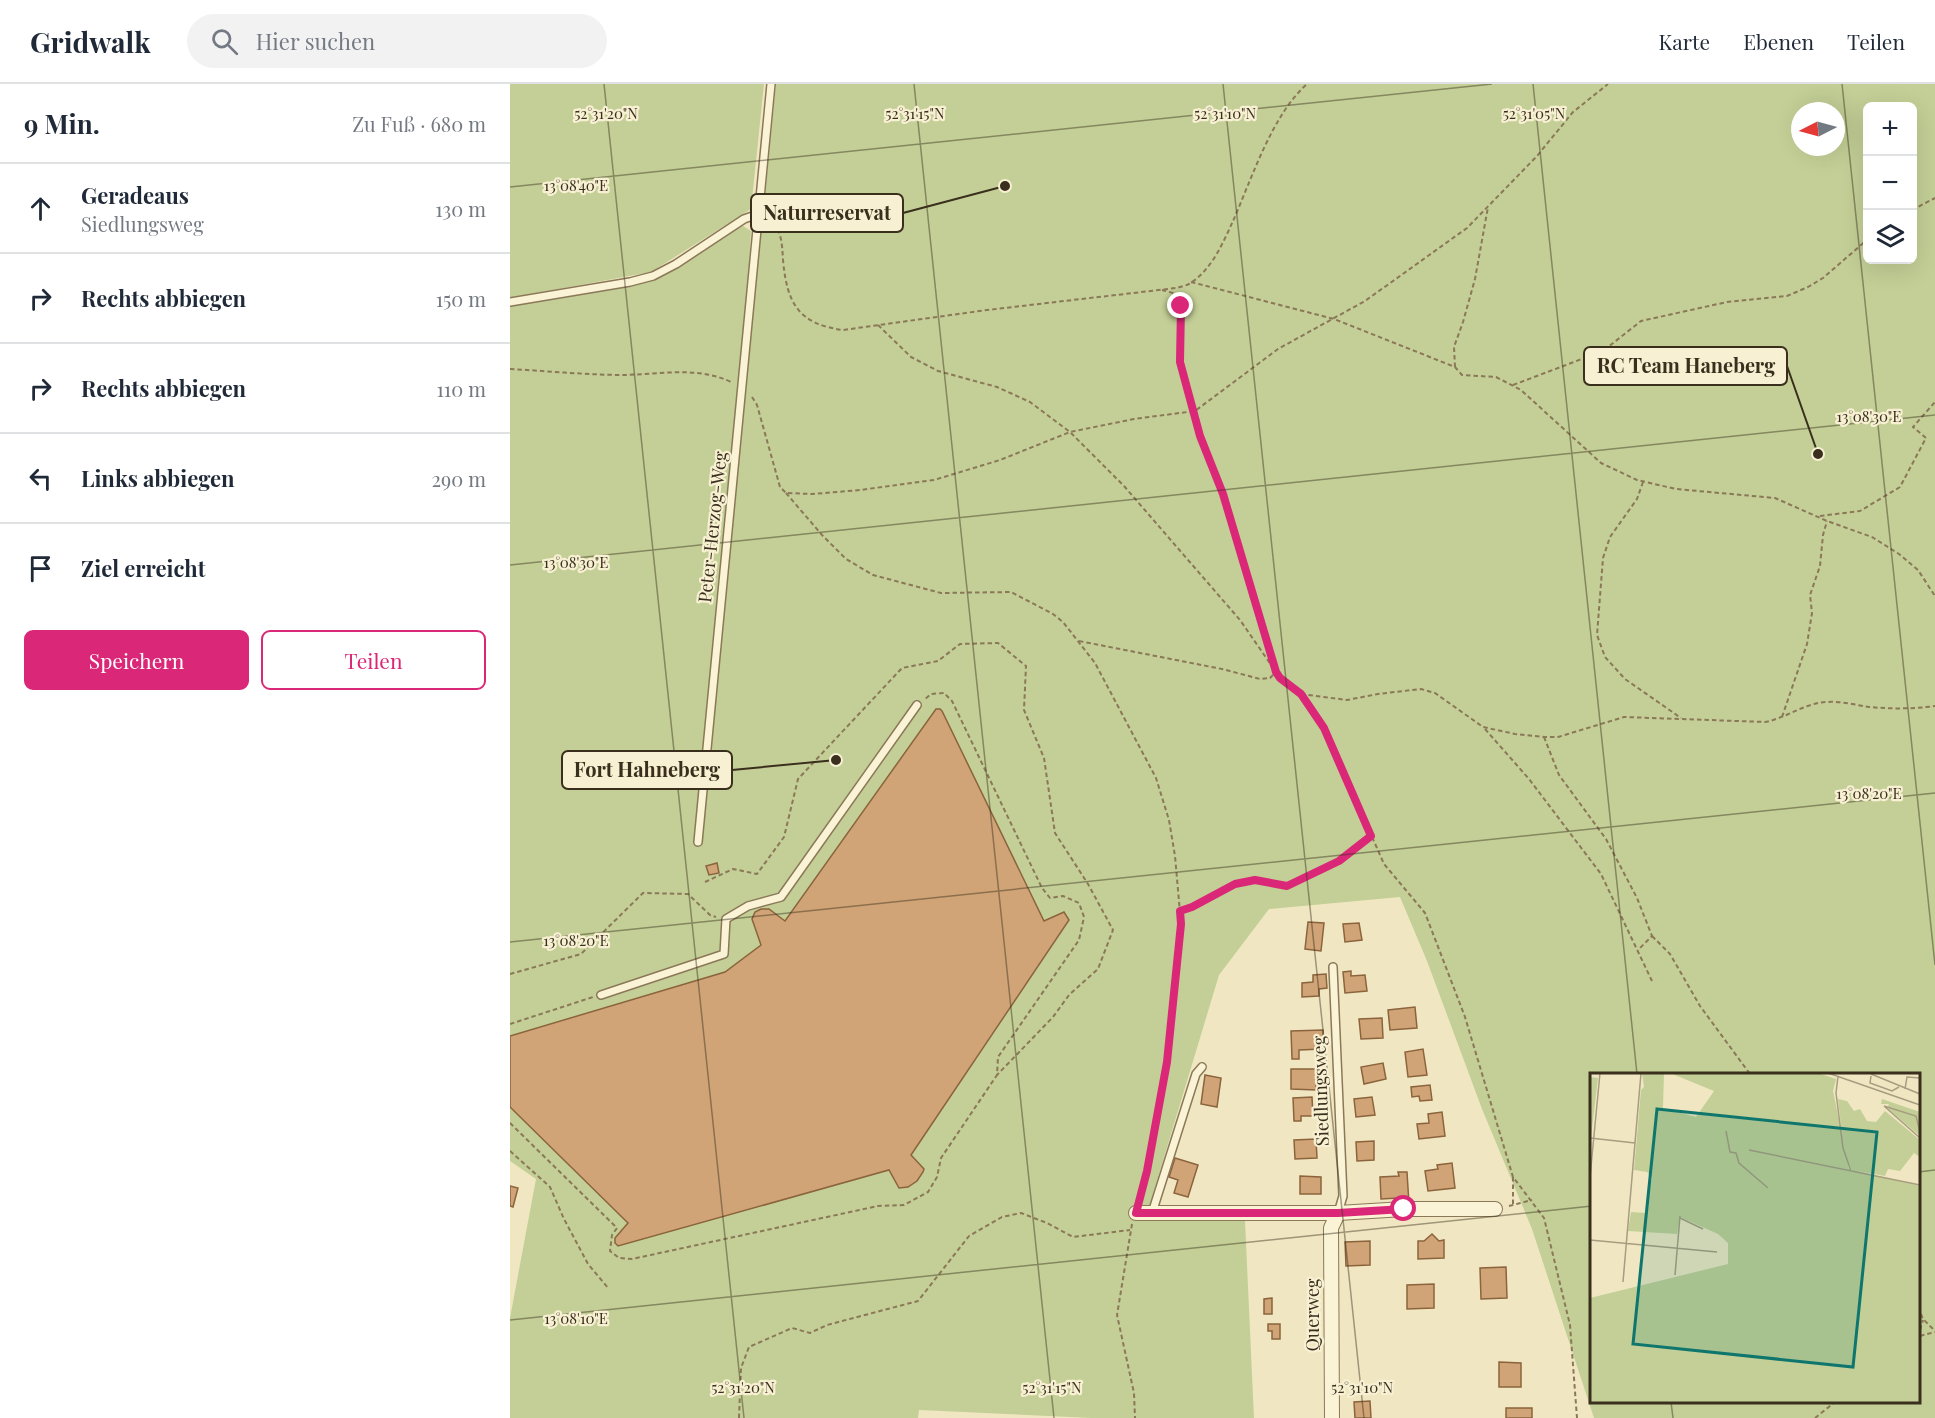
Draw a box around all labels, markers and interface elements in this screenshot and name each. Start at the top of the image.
search box [187,14,607,68]
text: Gridwalk [30,23,151,60]
icon: search [208,25,241,58]
text: Hier suchen [256,26,375,56]
text: Karte [1659,27,1710,55]
text: Ebenen [1743,27,1814,55]
text: Teilen [1847,27,1905,55]
north arrow [1791,102,1845,156]
map controls [1863,102,1917,264]
button: + [1863,102,1917,156]
text: 52°31'20"N [574,103,638,123]
text: 52°31'15"N [885,103,945,123]
text: 52°31'10"N [1194,103,1256,123]
text: 52°31'05"N [1503,103,1566,123]
text: 9 Min. [24,106,100,141]
text: Zu Fuß · 680 m [352,110,486,137]
button: − [1863,156,1917,210]
text: 13°08'40"E [544,175,608,195]
text: Geradeaus [81,180,189,210]
icon: ahead [24,192,57,225]
callout: Naturreservat [751,194,903,232]
text: 130 m [435,195,486,222]
text: Naturreservat [763,198,892,225]
text: Siedlungsweg [81,210,204,237]
button: layers [1863,210,1917,264]
icon: right [24,282,57,315]
text: Rechts abbiegen [81,283,246,313]
text: 150 m [436,285,486,312]
route end [1167,292,1193,318]
callout: RC Team Haneberg [1584,347,1787,385]
text: RC Team Haneberg [1597,351,1775,378]
icon: right [24,372,57,405]
text: Rechts abbiegen [81,373,246,403]
text: 110 m [436,375,486,402]
text: 13°08'30"E [1837,406,1901,426]
street label: Peter-Herzog-Weg [692,449,732,604]
icon: left [24,462,57,495]
text: Links abbiegen [81,463,235,493]
text: 290 m [432,465,486,492]
icon: arrive [24,552,57,585]
text: 13°08'30"E [544,552,608,572]
text: Ziel erreicht [81,553,205,583]
button: Speichern [24,630,249,690]
button: Teilen [261,630,486,690]
callout: Fort Hahneberg [562,751,732,789]
text: Fort Hahneberg [574,755,720,782]
text: 13°08'20"E [1836,783,1902,803]
text: 13°08'20"E [543,930,609,950]
street label: Siedlungsweg [1306,1035,1334,1147]
inset map [1590,1073,1920,1403]
route start [1390,1195,1416,1221]
street label: Querweg [1300,1278,1324,1352]
text: 13°08'10"E [544,1308,608,1328]
text: 52°31'20"N [711,1377,775,1397]
text: 52°31'15"N [1022,1377,1082,1397]
text: 52°31'10"N [1331,1377,1393,1397]

